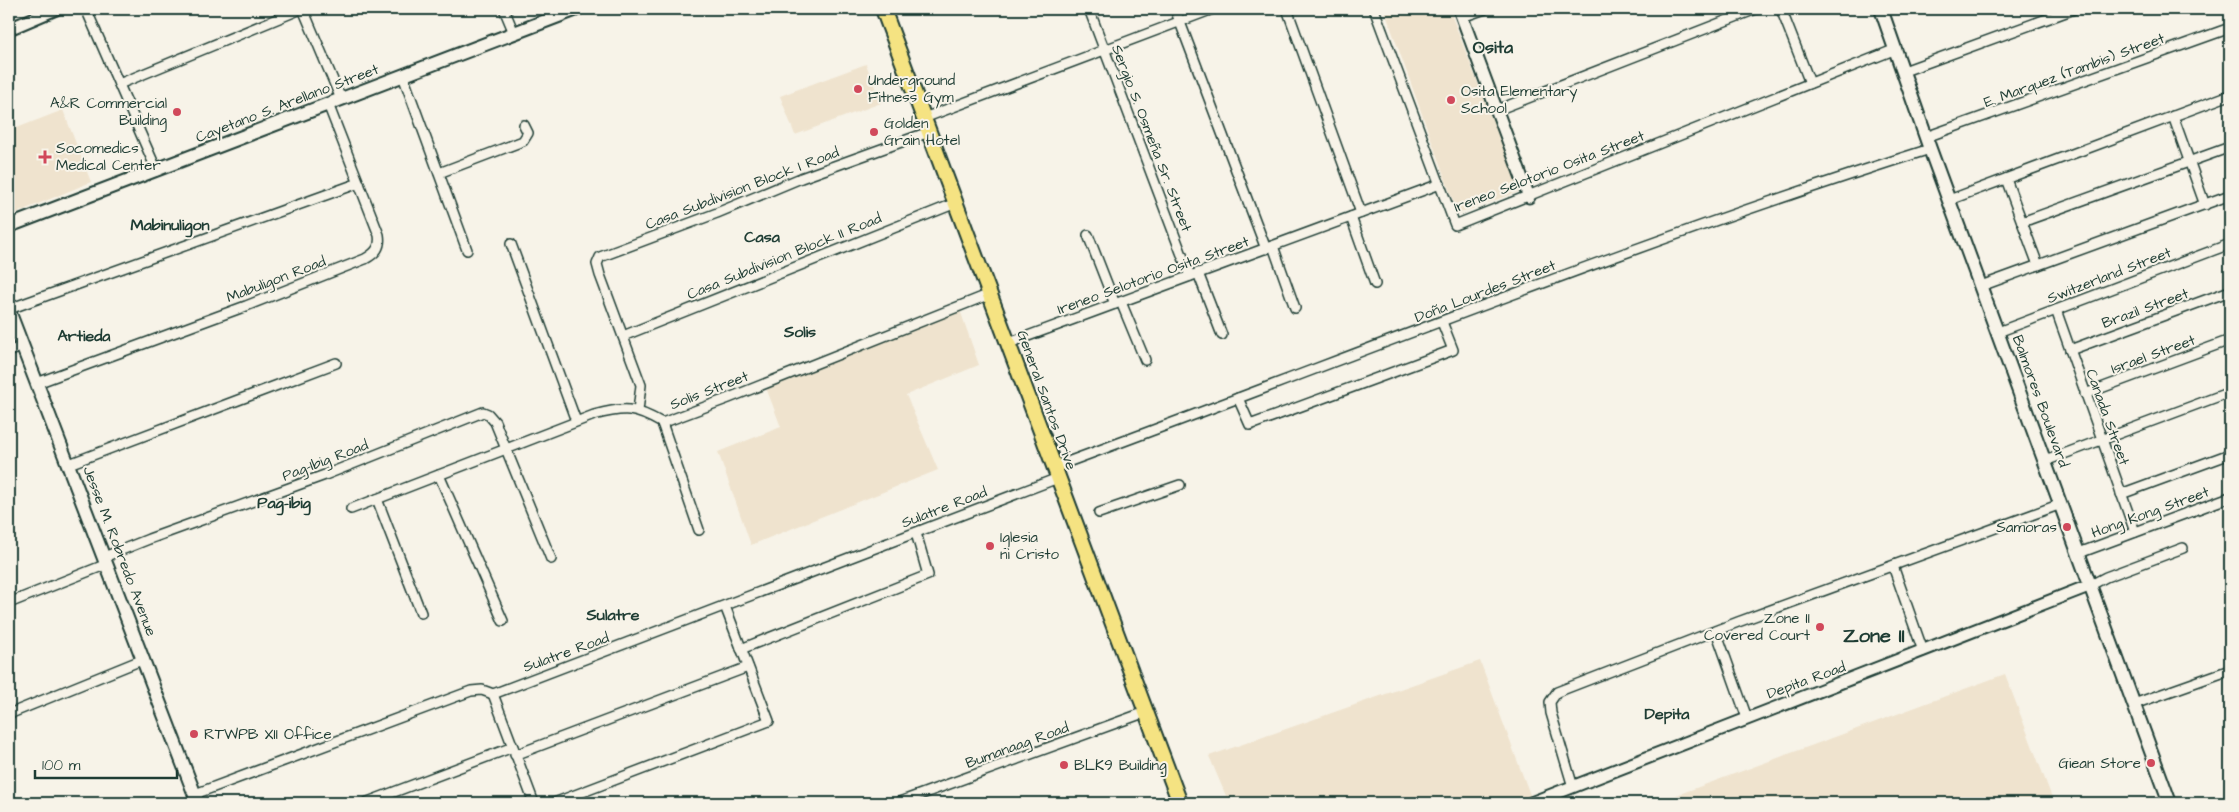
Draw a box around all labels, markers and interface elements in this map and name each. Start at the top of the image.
street label: E. Marquez (Tambis) Street [1981,28,2168,113]
district label: Osita [1473,35,1514,60]
street label: Sergio S. Osmeña Sr. Street [1105,42,1197,235]
street label: Cayetano S. Arellano Street [193,59,382,149]
place label: Underground Fitness Gym [868,70,956,109]
place label: Osita Elementary School [1461,81,1577,119]
marker: Underground Fitness Gym [852,83,864,95]
place label: A&R Commercial Building [50,93,167,132]
marker: Osita Elementary School [1445,94,1457,106]
marker: A&R Commercial Building [171,106,183,118]
place label: Golden Grain Hotel [884,113,960,151]
street label: Ireneo Selotorio Osita Street [1451,125,1648,218]
marker: Golden Grain Hotel [868,126,880,138]
place label: Socomedics Medical Center [56,138,161,176]
street label: Casa Subdivision Block I Road [642,142,842,235]
marker: Socomedics Medical Center [38,150,52,164]
street label: Casa Subdivision Block II Road [684,208,885,305]
district label: Mabinuligon [130,214,210,238]
district label: Casa [744,226,781,248]
street label: Ireneo Selotorio Osita Street [1054,231,1252,320]
street label: Switzerland Street [2044,242,2174,309]
street label: Mabuligon Road [223,251,330,309]
street label: Doña Lourdes Street [1412,255,1559,328]
street label: Brazil Street [2099,283,2191,334]
district label: Solis [783,321,816,343]
district label: Artieda [58,325,111,347]
street label: General Santos Drive [1011,327,1082,473]
street label: Israel Street [2108,329,2198,379]
street label: Balmores Boulevard [2007,332,2074,470]
street label: Solis Street [667,366,751,415]
street label: Canada Street [2080,366,2135,468]
street label: Pag-Ibig Road [279,434,372,487]
street label: Jesse M. Robredo Avenue [77,463,162,639]
street label: Sulatre Road [898,481,990,533]
street label: Hong Kong Street [2088,481,2212,544]
district label: Pag-ibig [257,492,312,516]
place label: Samoras [1996,517,2057,538]
marker: Samoras [2061,521,2073,533]
place label: Iglesia ni Cristo [1000,527,1060,565]
marker: Iglesia ni Cristo [984,540,996,552]
district label: Sulatre [585,604,640,626]
place label: Zone II Covered Court [1704,608,1810,646]
marker: Zone II Covered Court [1814,621,1826,633]
district label: Zone II [1843,622,1905,650]
street label: Sulatre Road [520,627,612,678]
street label: Depita Road [1764,656,1849,704]
district label: Depita [1645,703,1690,725]
street label: Bumanaag Road [963,717,1072,775]
place label: RTWPB XII Office [204,724,332,745]
marker: RTWPB XII Office [188,728,200,740]
scale bar [35,747,178,779]
place label: Giean Store [2059,753,2141,774]
text: 100 m [42,755,81,776]
place label: BLK9 Building [1074,755,1167,777]
marker: Giean Store [2145,757,2157,769]
marker: BLK9 Building [1058,759,1070,771]

